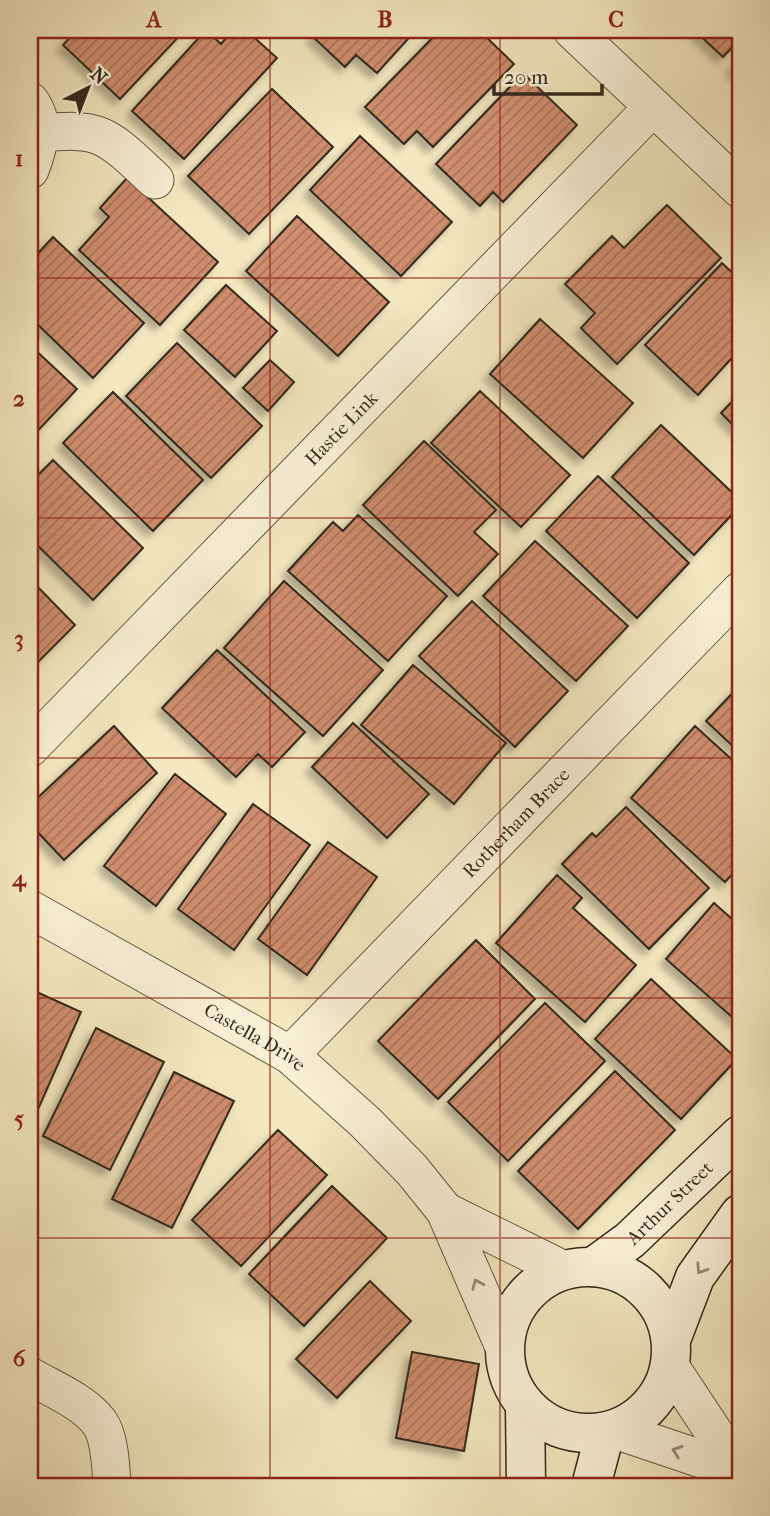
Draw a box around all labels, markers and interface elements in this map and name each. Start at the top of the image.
text: A [145,6,163,33]
text: B [378,6,393,33]
text: C [608,6,624,33]
north arrow [52,52,122,122]
scale bar [494,52,602,96]
text: N [86,63,112,89]
text: 20 m [504,65,549,89]
text: 1 [15,145,23,172]
text: 2 [13,385,25,412]
street label: Hastie Link [301,387,383,470]
text: 3 [14,625,24,652]
street label: Rotherham Brace [458,764,574,883]
text: 4 [11,865,27,892]
street label: Castella Drive [200,999,310,1076]
text: 5 [14,1105,24,1132]
street label: Arthur Street [621,1157,718,1250]
one-way arrow [696,1262,709,1275]
one-way arrow [471,1279,485,1292]
text: 6 [13,1345,26,1372]
one-way arrow [672,1445,684,1459]

